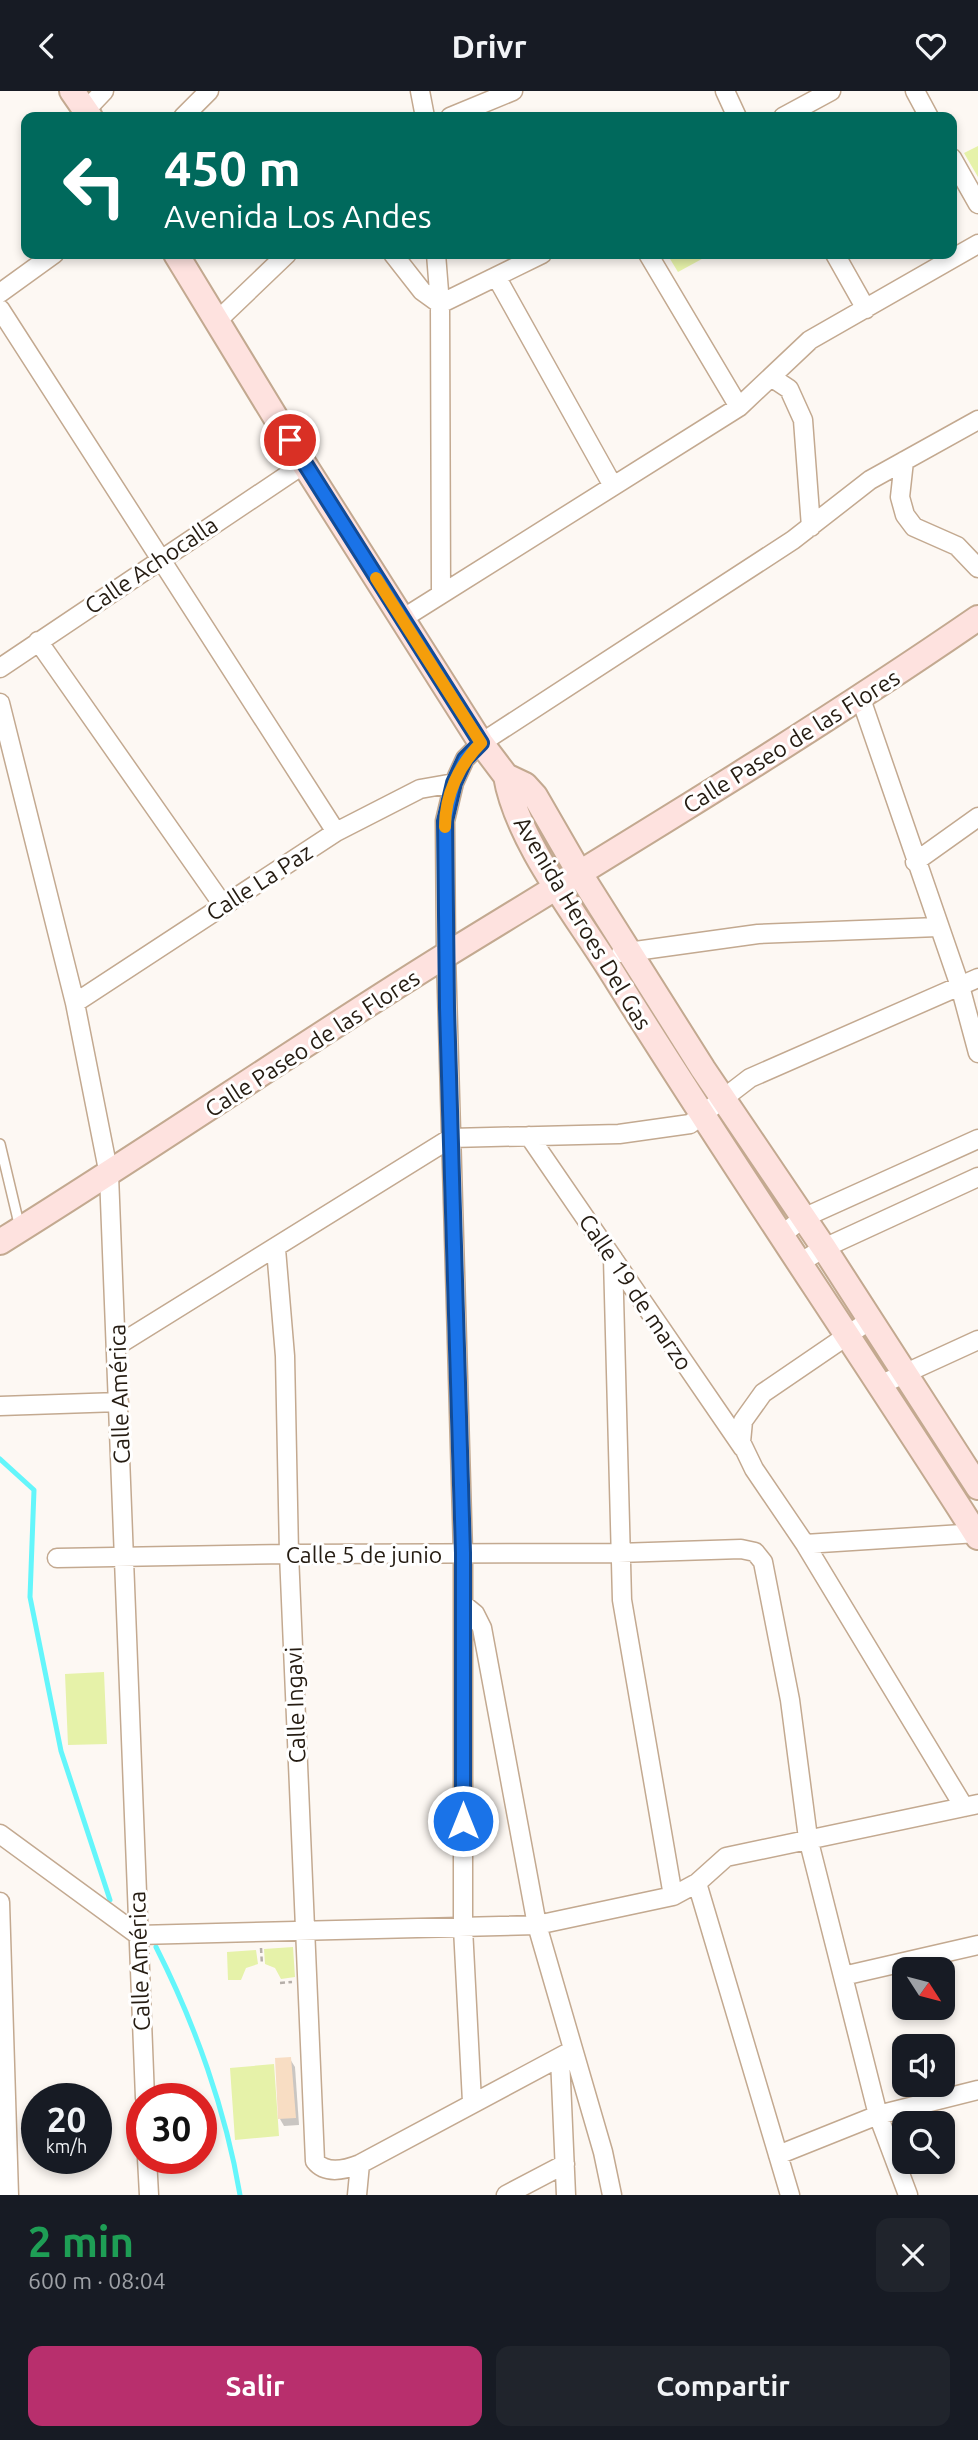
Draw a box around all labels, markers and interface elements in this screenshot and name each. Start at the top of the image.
icon: back [28,27,66,65]
icon: heart [912,27,950,65]
text: Drivr [451,28,527,64]
icon: left [49,140,140,231]
text: 450 m [164,140,301,195]
text: Avenida Los Andes [164,198,432,234]
pin [260,410,320,470]
icon: arrive [271,421,309,459]
street label: Calle Achocalla [80,511,222,619]
street label: Calle Paseo de las Flores [678,664,904,818]
street label: Avenida Heroes Del Gas [509,812,657,1034]
street label: Calle La Paz [202,839,316,925]
street label: Calle Paseo de las Flores [200,964,424,1122]
street label: Calle 19 de marzo [575,1209,697,1375]
street label: Calle América [104,1323,134,1465]
street label: Calle 5 de junio [286,1542,442,1567]
street label: Calle Ingavi [280,1646,310,1764]
position arrow [426,1784,500,1858]
street label: Calle América [124,1890,154,2032]
north arrow [892,1957,956,2019]
map controls [892,1957,955,2174]
button: sound [892,2034,955,2097]
speed limit sign: 30 [126,2083,217,2174]
text: 20 [47,2099,86,2139]
button: search [892,2111,955,2174]
text: km/h [46,2136,87,2156]
text: 2 min [28,2218,134,2265]
button: close [876,2218,950,2292]
text: 600 m · 08:04 [28,2268,166,2293]
button: Salir [28,2346,482,2426]
button: Compartir [496,2346,950,2426]

